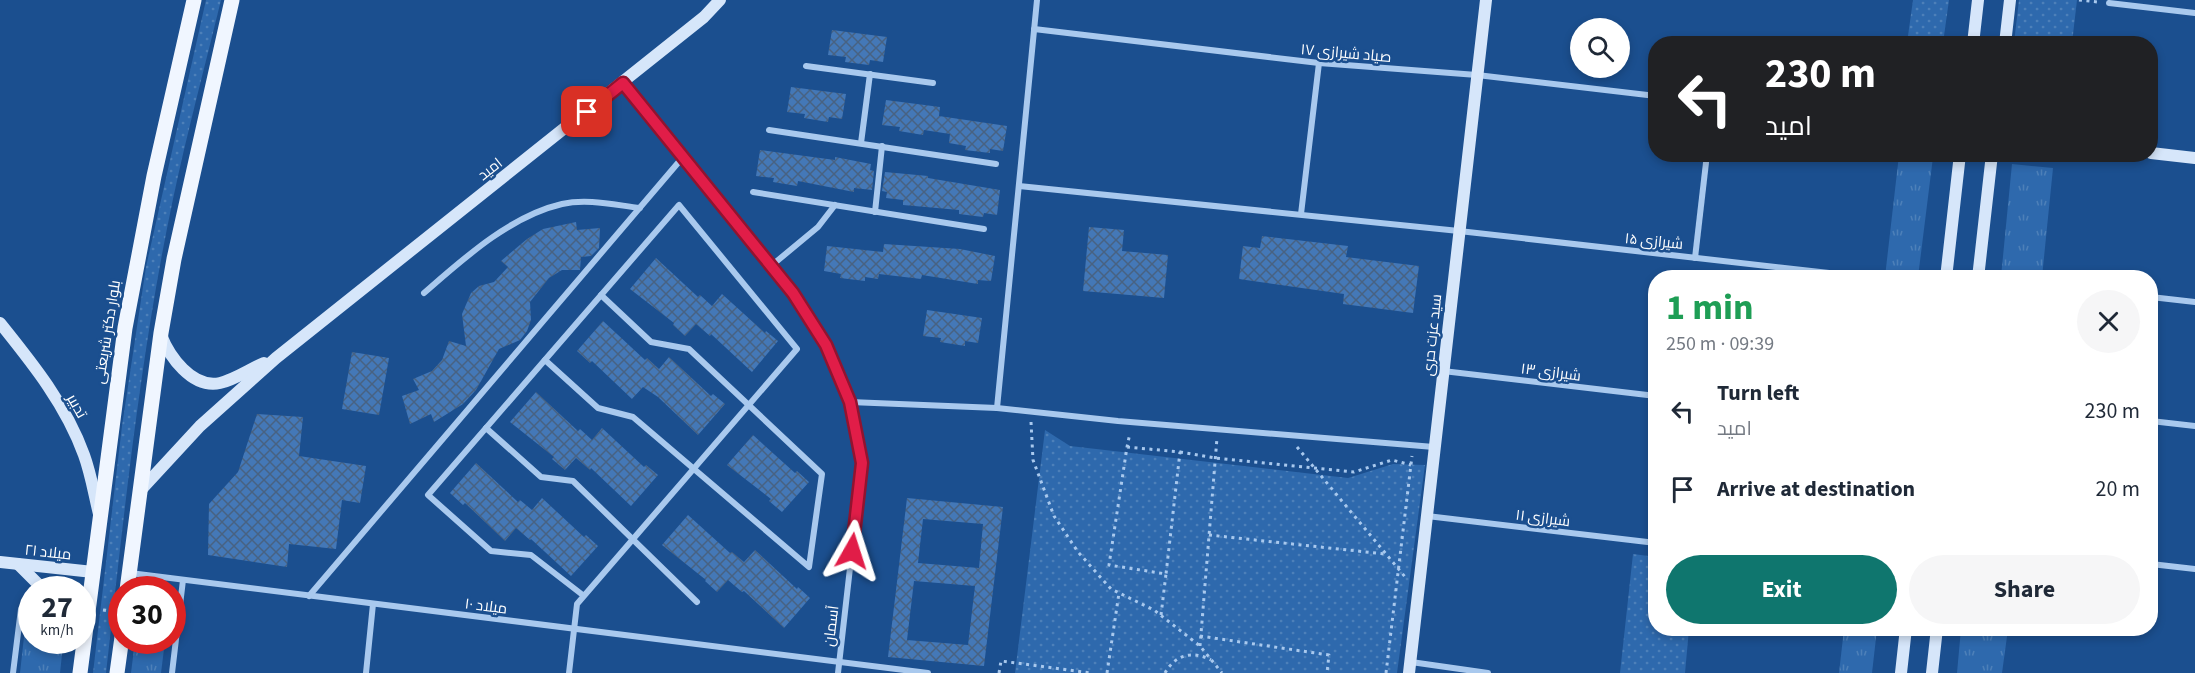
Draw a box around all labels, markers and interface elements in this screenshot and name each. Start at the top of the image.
map controls [1570,18,1630,78]
button: search [1570,18,1630,78]
street label: صیاد شیرازی ۱۷ [1300,39,1392,68]
text: 230 m [1765,44,1876,104]
icon: left [1666,60,1744,138]
pin [561,86,612,137]
icon: arrive [570,95,603,128]
text: امید [1765,107,1812,146]
street label: امید [474,153,507,186]
street label: شیرازی ۱۵ [1624,228,1684,255]
street label: بلوار دکتر شریعتی [89,279,126,385]
text: 1 min [1666,282,1754,333]
button: close [2077,290,2140,353]
street label: سید عزت حری [1418,293,1447,377]
text: 250 m · 09:39 [1666,330,1774,358]
street label: شیرازی ۱۳ [1520,358,1582,387]
text: Turn left [1717,377,1799,409]
street label: تدبیر [61,389,92,422]
icon: left [1666,395,1699,428]
text: 230 m [2085,395,2140,427]
text: امید [1717,415,1752,443]
icon: arrive [1666,473,1699,506]
text: Arrive at destination [1717,473,1915,505]
text: 20 m [2095,473,2140,505]
street label: شیرازی ۱۱ [1514,505,1572,532]
position arrow [820,519,884,583]
street label: میلاد ۲۱ [24,540,72,565]
button: Exit [1666,555,1897,624]
button: Share [1909,555,2140,624]
speed limit sign: 30 [108,576,186,654]
text: 27 [41,586,73,629]
street label: میلاد ۱۰ [463,593,508,620]
street label: آسمان [819,604,844,648]
text: km/h [40,620,74,641]

